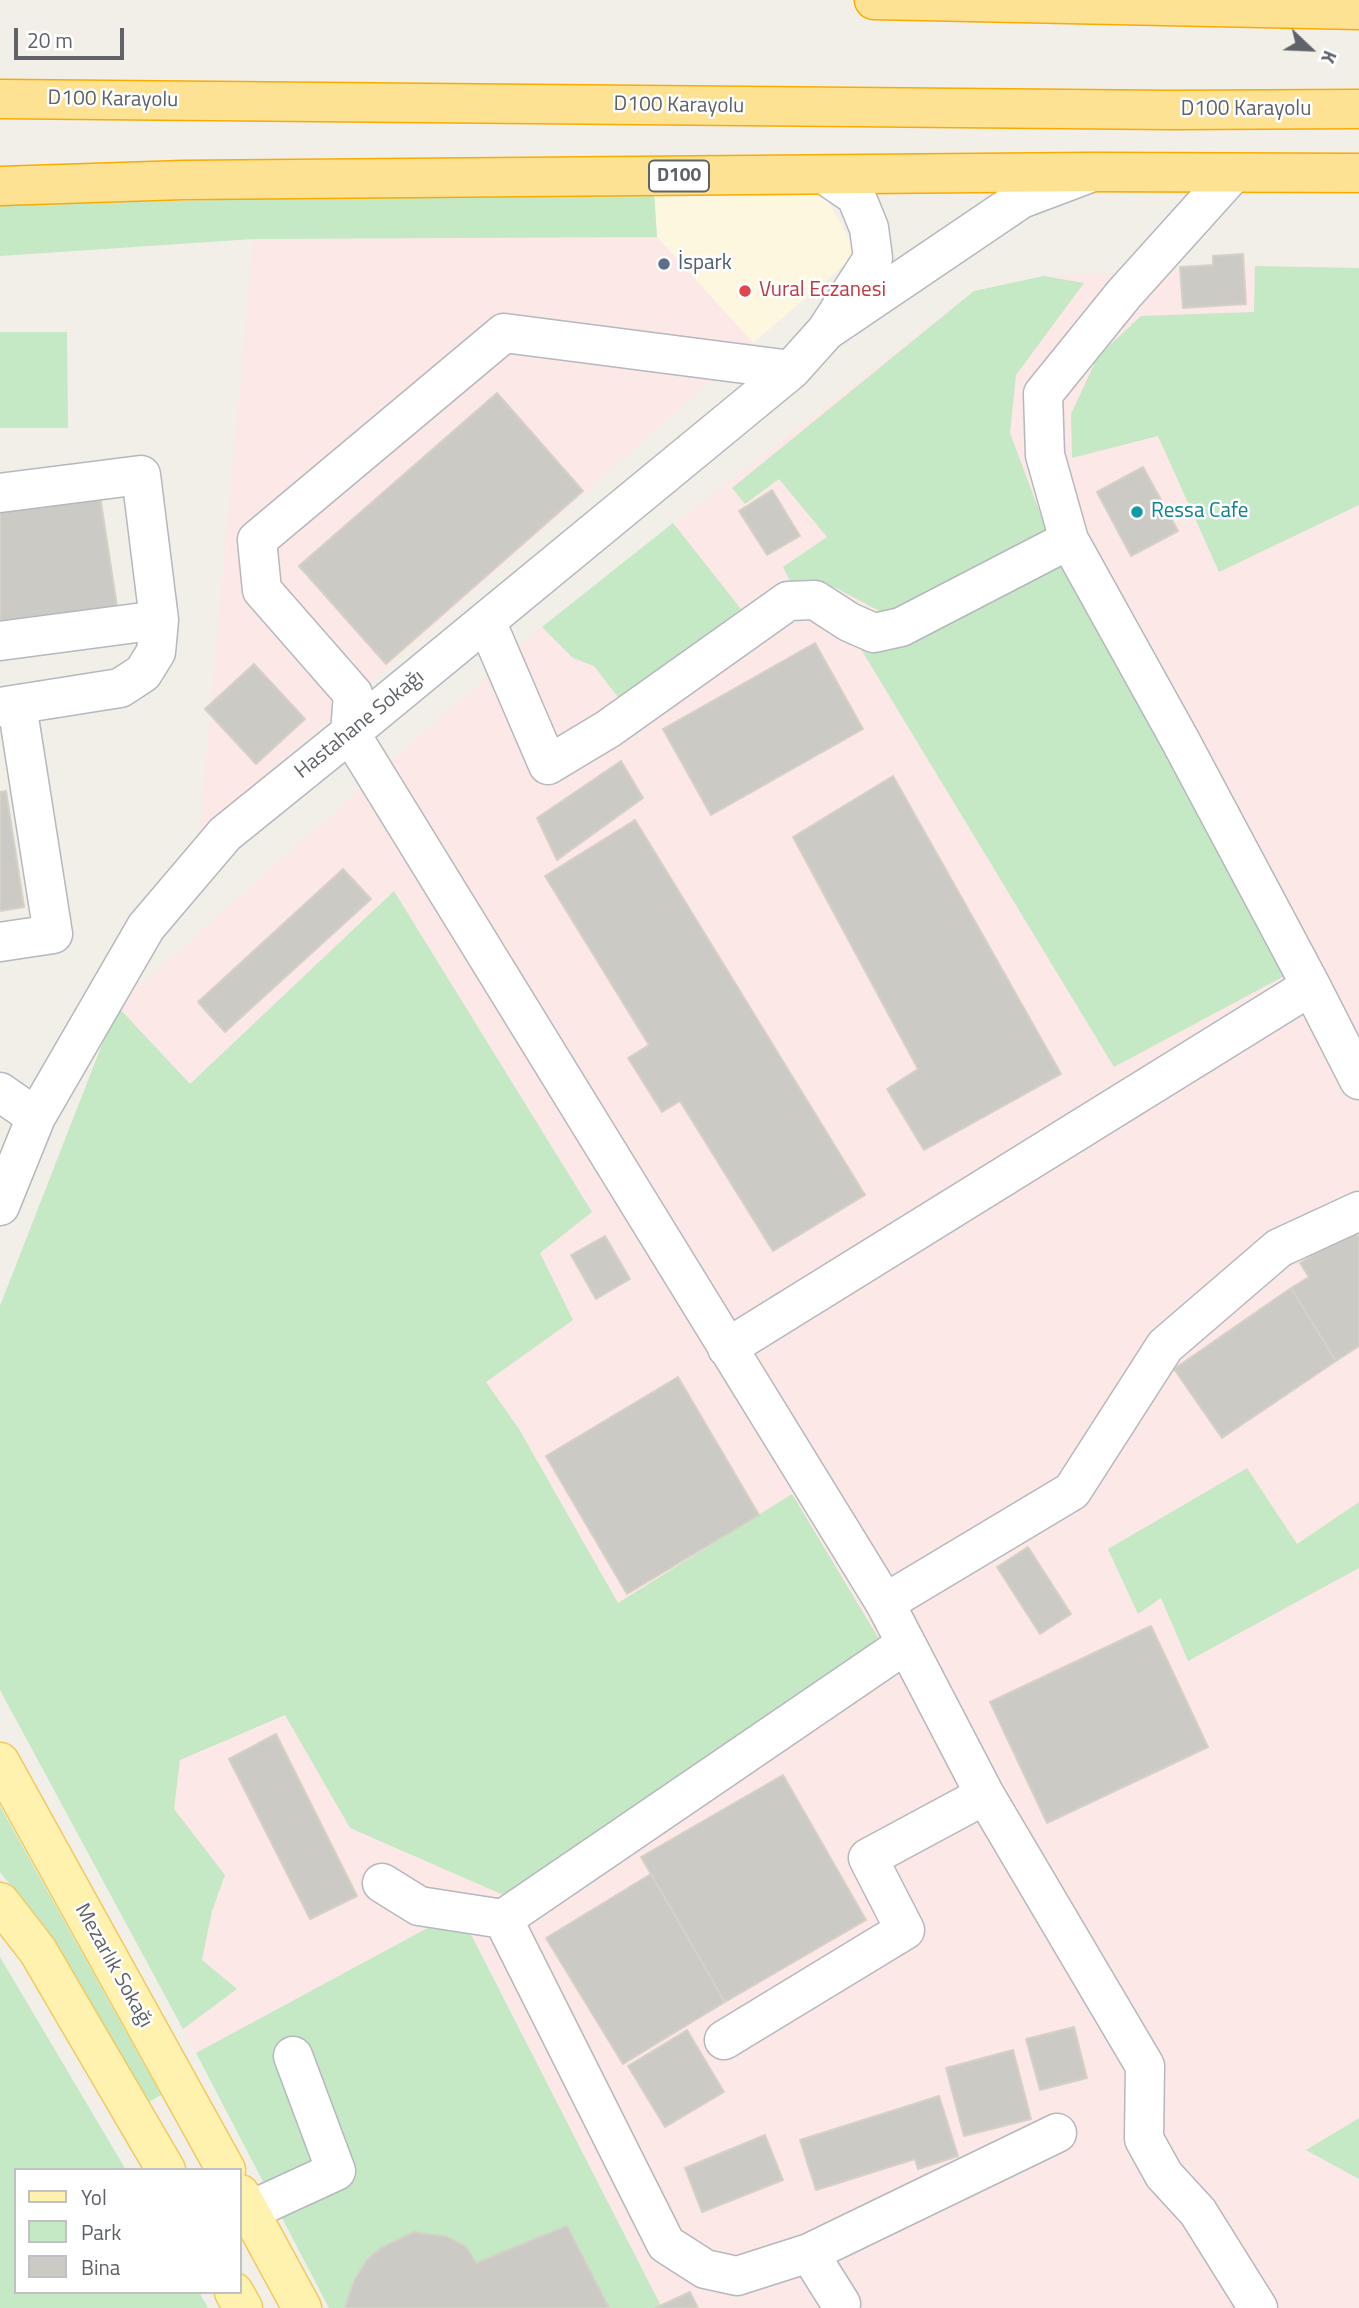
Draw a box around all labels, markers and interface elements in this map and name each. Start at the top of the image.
scale bar [18,14,128,58]
north arrow [1275,14,1345,84]
text: 20 m [27,24,73,56]
text: K [1314,47,1345,68]
street label: D100 Karayolu [47,86,179,114]
street label: D100 Karayolu [613,92,745,120]
street label: D100 Karayolu [1181,97,1311,123]
road number: D100 [649,160,709,192]
place label: İspark [678,251,732,277]
marker: İspark [656,256,672,272]
place label: Vural Eczanesi [759,278,886,304]
marker: Vural Eczanesi [737,283,753,299]
place label: Ressa Cafe [1151,499,1248,525]
marker: Ressa Cafe [1129,504,1145,520]
street label: Hastahane Sokağı [290,665,430,785]
street label: Mezarlık Sokağı [69,1900,157,2032]
legend [14,2168,242,2294]
text: Yol [81,2181,107,2213]
text: Park [81,2216,121,2248]
text: Bina [81,2251,120,2283]

